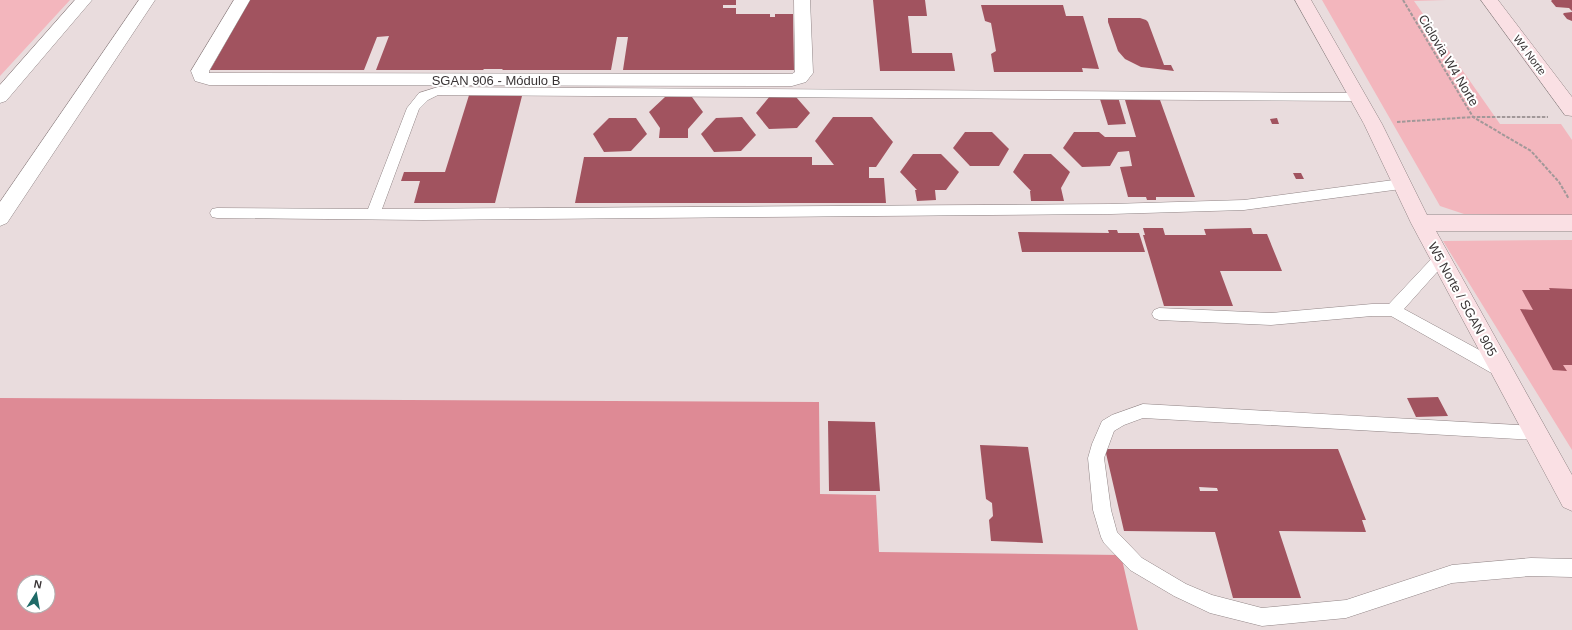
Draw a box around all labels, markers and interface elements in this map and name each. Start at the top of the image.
street label: Ciclovia W4 Norte [1415,12,1482,109]
street label: W4 Norte [1511,33,1549,77]
street label: SGAN 906 - Módulo B [432,73,560,88]
street label: W5 Norte / SGAN 905 [1425,240,1500,359]
north arrow [16,574,56,614]
text: N [33,578,43,591]

